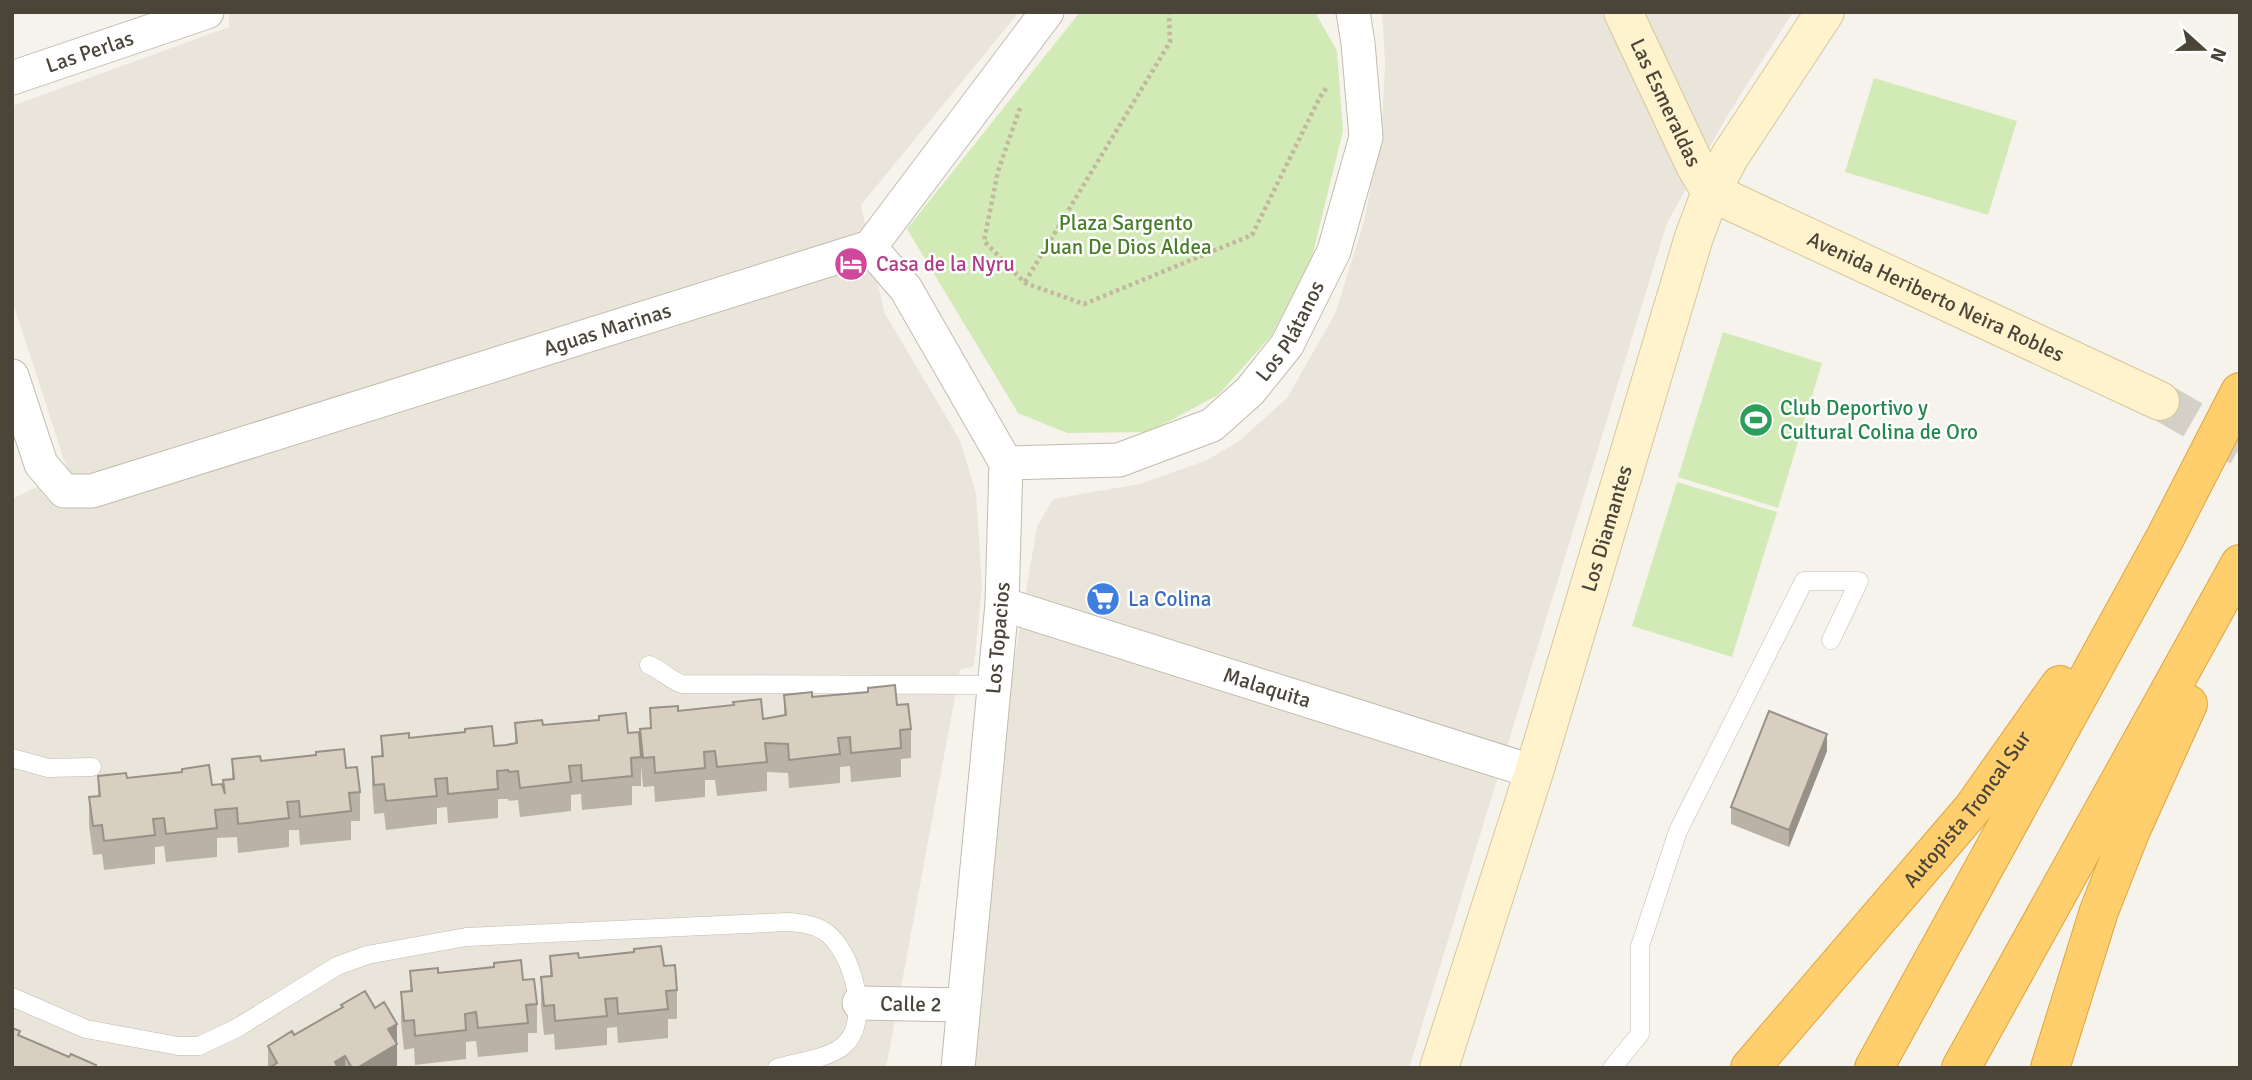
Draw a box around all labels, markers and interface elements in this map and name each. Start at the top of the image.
north arrow [2168,14,2238,84]
street label: Las Perlas [42,25,137,79]
street label: Las Esmeraldas [1624,34,1707,171]
text: N [2204,44,2232,65]
park label: Plaza Sargento Juan De Dios Aldea [1040,210,1212,260]
street label: Avenida Heriberto Neira Robles [1803,226,2068,368]
hotel icon: Casa de la Nyru [832,245,870,283]
place label: Casa de la Nyru [876,251,1015,277]
street label: Los Plátanos [1250,276,1330,387]
street label: Aguas Marinas [540,297,674,362]
place label: Club Deportivo y Cultural Colina de Oro [1780,395,1978,445]
sports icon: Club Deportivo y Cultural Colina de Oro [1737,401,1775,439]
street label: Los Diamantes [1576,462,1638,595]
supermarket icon: La Colina [1084,580,1122,618]
street label: Los Topacios [980,581,1016,695]
place label: La Colina [1128,586,1211,612]
street label: Malaquita [1220,662,1314,714]
street label: Autopista Troncal Sur [1898,726,2037,893]
street label: Calle 2 [880,990,942,1018]

